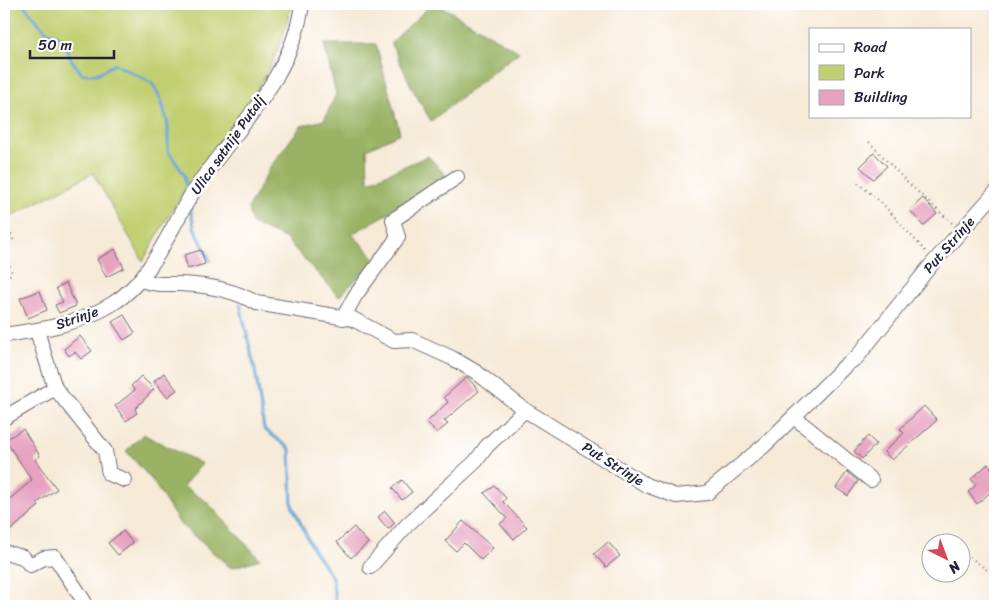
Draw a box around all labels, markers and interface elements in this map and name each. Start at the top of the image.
scale bar [30,28,114,60]
legend [809,28,972,118]
text: 50 m [38,32,73,58]
text: Road [854,34,887,60]
text: Park [854,60,885,86]
text: Building [854,84,908,110]
street label: Ulica satnije Putalj [184,89,272,200]
street label: Put Strinje [917,211,981,279]
street label: Strinje [52,299,102,337]
street label: Put Strinje [577,435,649,493]
north arrow [922,532,972,582]
text: N [942,554,967,580]

